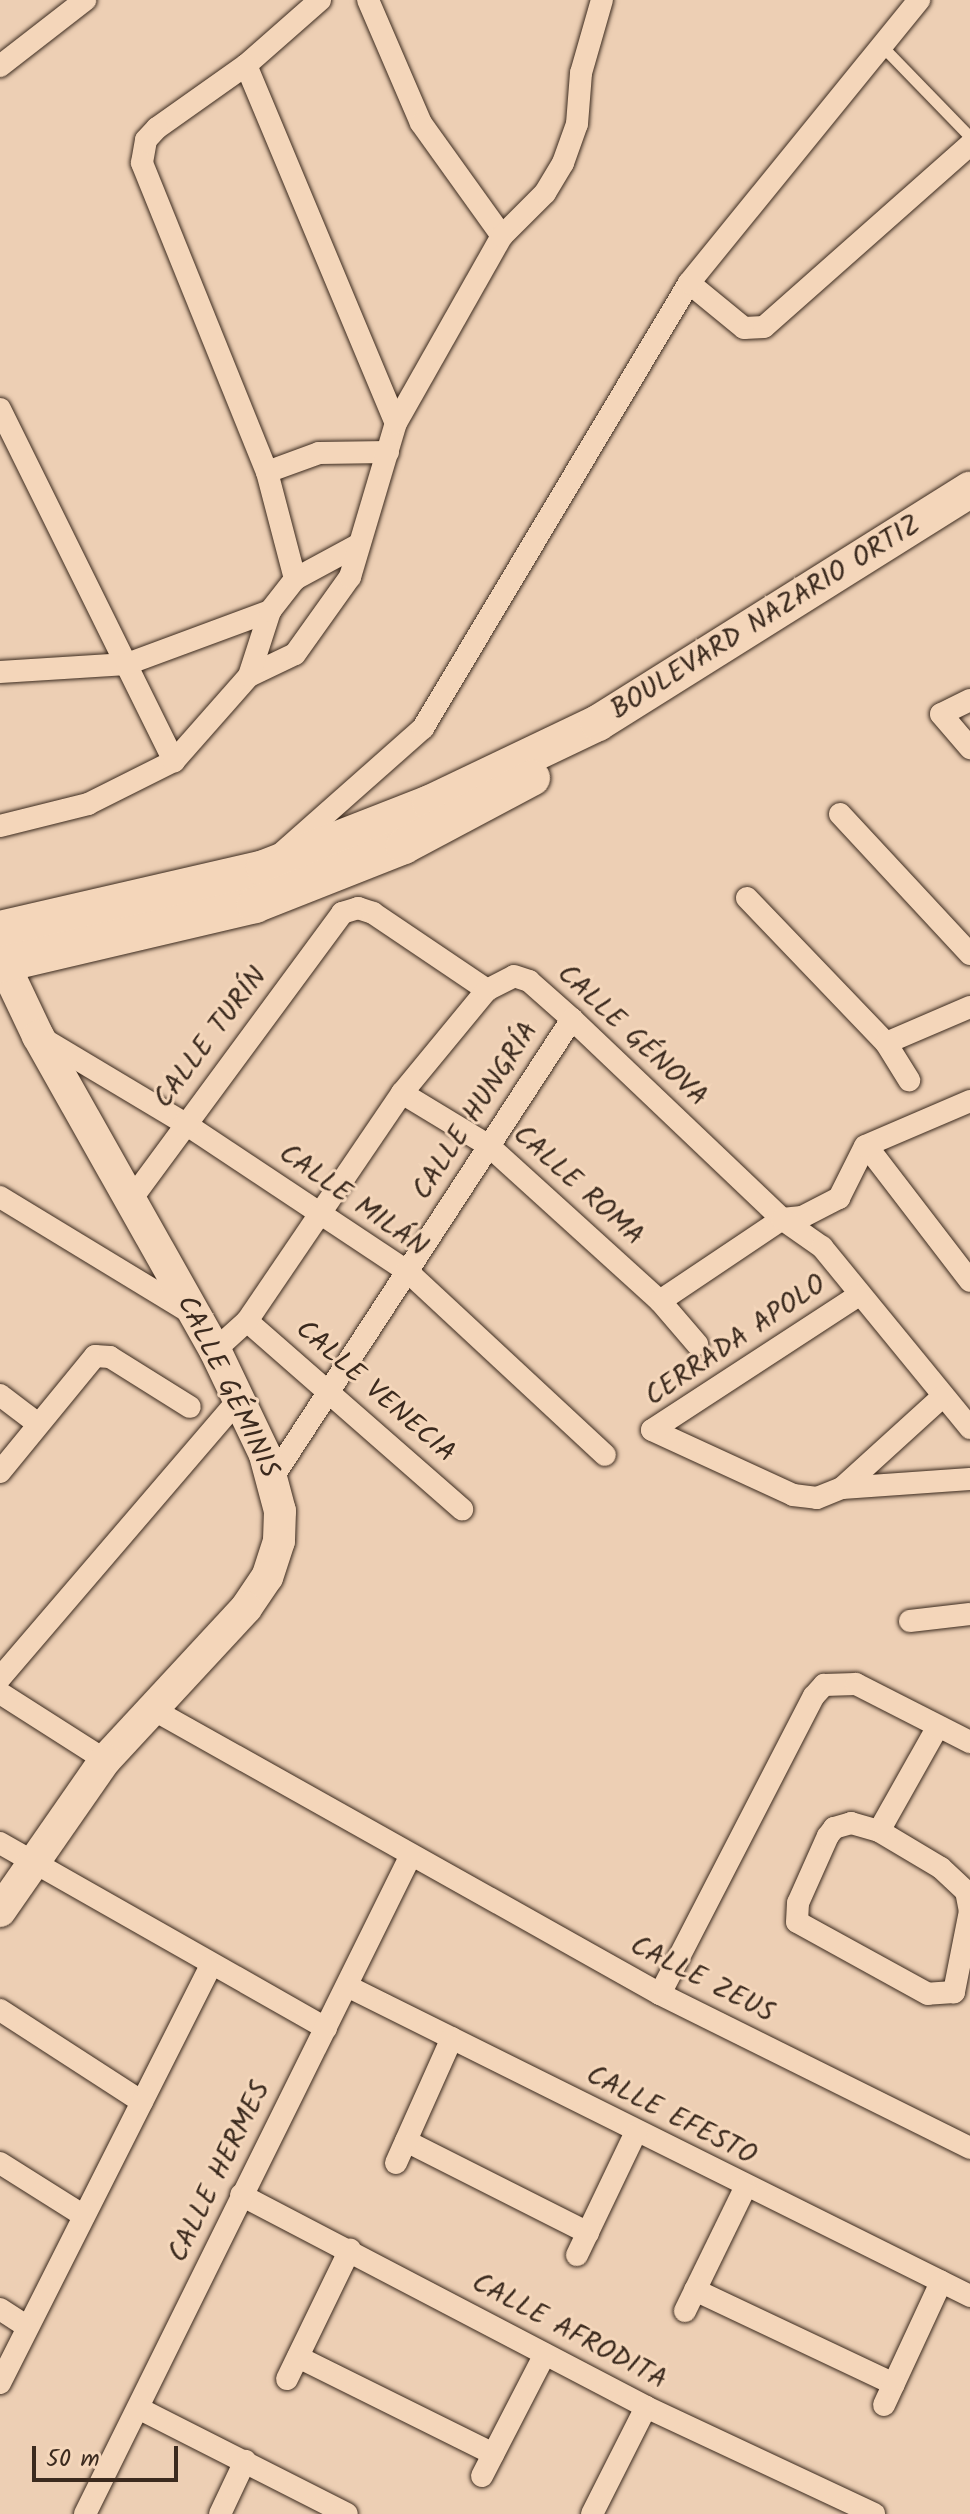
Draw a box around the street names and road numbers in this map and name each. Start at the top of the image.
street label: BOULEVARD NAZARIO ORTIZ [605,509,927,727]
street label: CALLE GÉNOVA [550,958,714,1114]
street label: CALLE TURÍN [147,961,275,1115]
street label: CALLE HUNGRÍA [406,1016,546,1206]
street label: CALLE ROMA [506,1118,650,1254]
street label: CALLE MILÁN [272,1137,434,1265]
street label: CERRADA APOLO [639,1268,833,1414]
street label: CALLE GÉMINIS [168,1290,286,1484]
street label: CALLE VENECIA [288,1313,462,1471]
street label: CALLE ZEUS [624,1929,780,2031]
street label: CALLE EFESTO [580,2059,762,2173]
street label: CALLE HERMES [162,2076,278,2268]
street label: CALLE AFRODITA [466,2266,672,2398]

